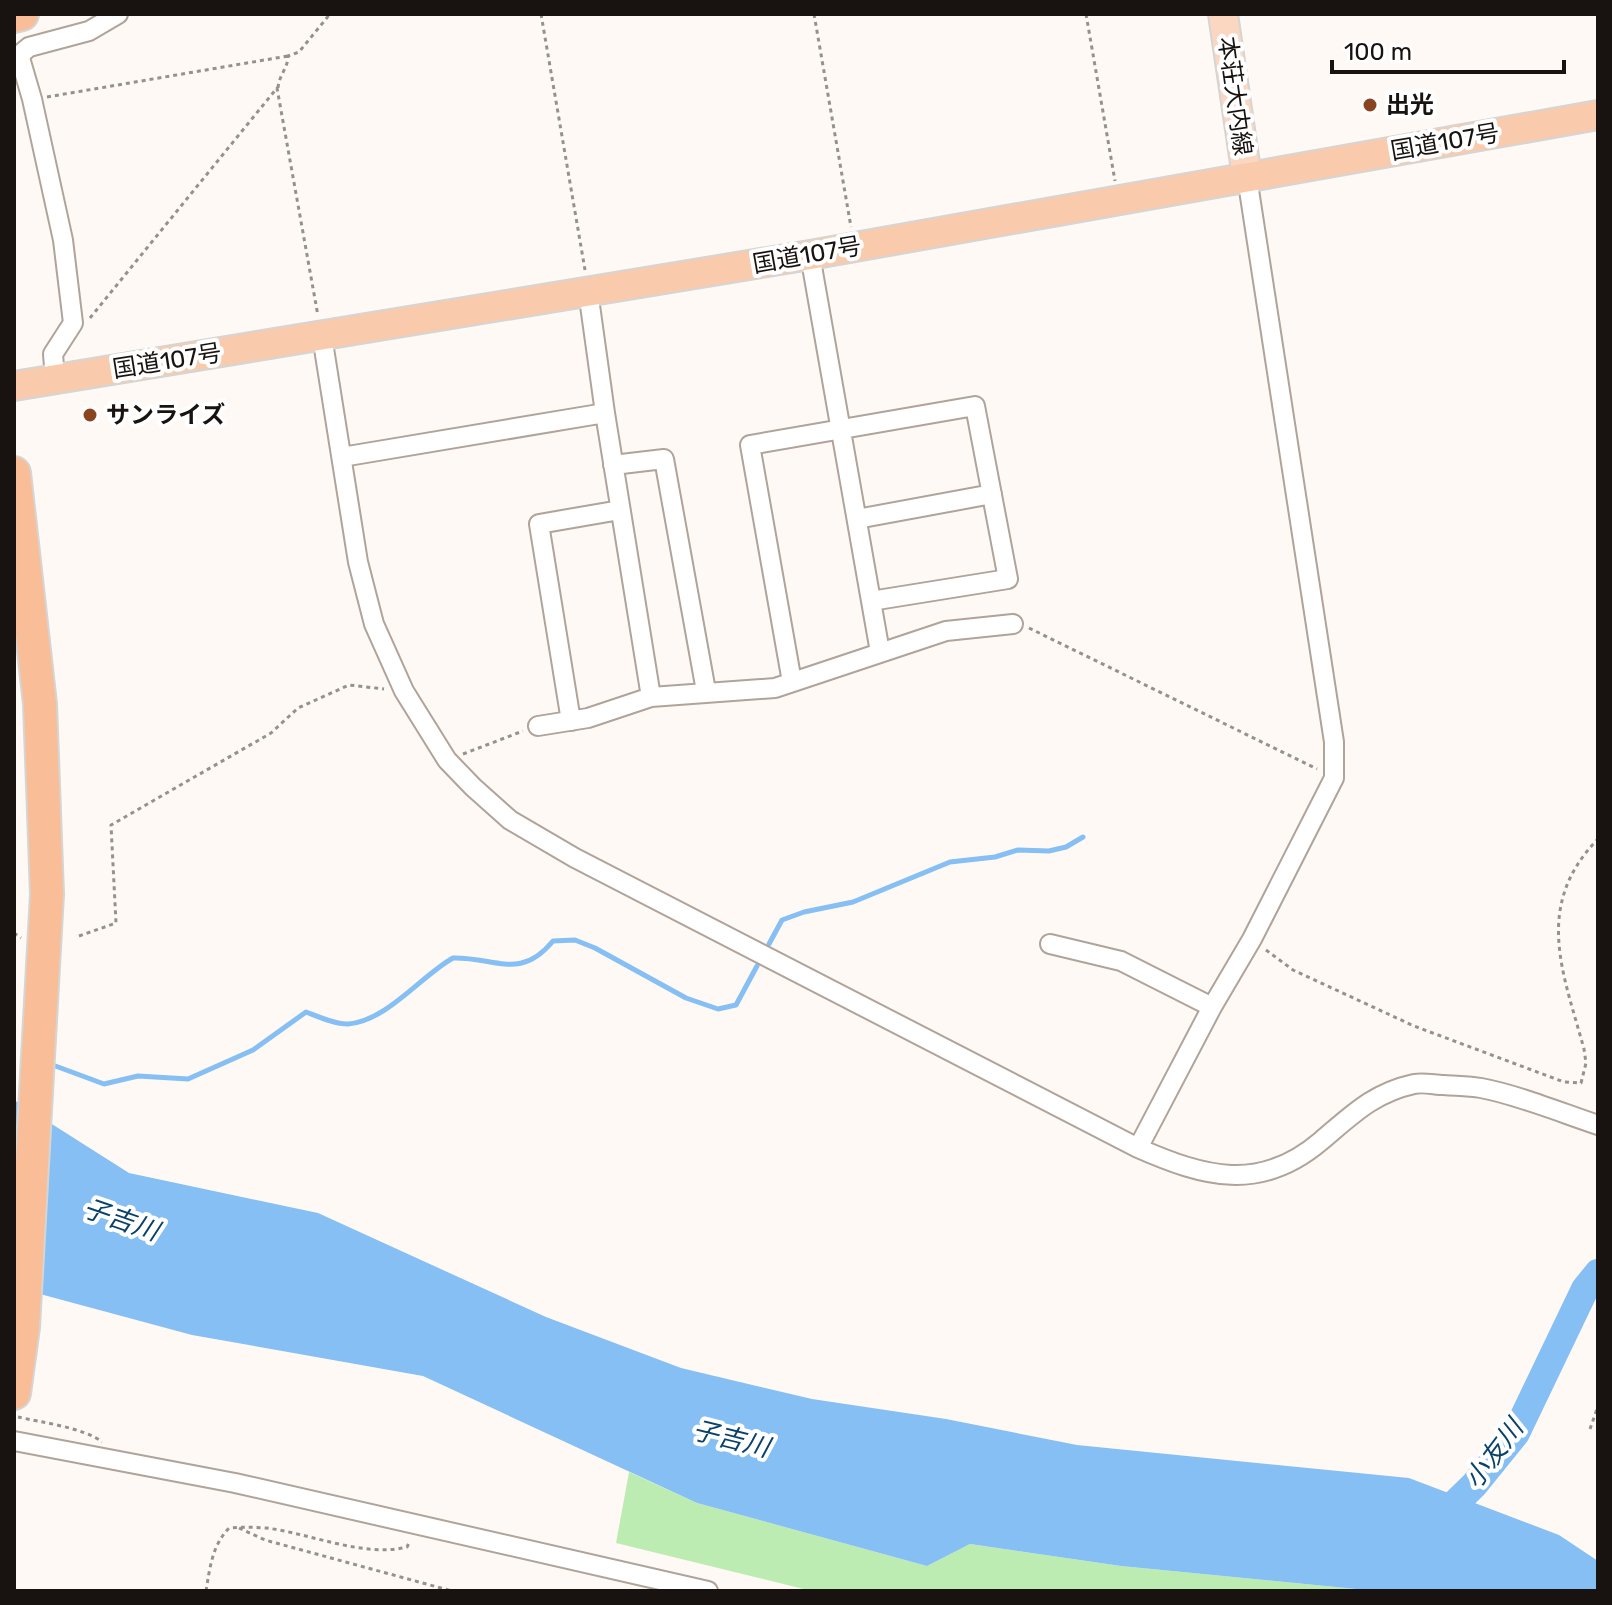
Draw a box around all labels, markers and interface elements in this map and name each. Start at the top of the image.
scale bar [1332,24,1564,74]
street label: 本荘大内線 [1213,35,1257,157]
text: 100 m [1344,38,1412,66]
place label: 出光 [1386,91,1434,119]
marker: 出光 [1361,96,1379,114]
street label: 国道107号 [1388,119,1502,165]
street label: 国道107号 [750,232,864,278]
street label: 国道107号 [111,339,223,383]
place label: サンライズ [106,401,225,429]
marker: サンライズ [81,406,99,424]
water label: 子吉川 [79,1193,166,1248]
water label: 小友川 [1458,1411,1532,1494]
water label: 子吉川 [689,1415,775,1464]

